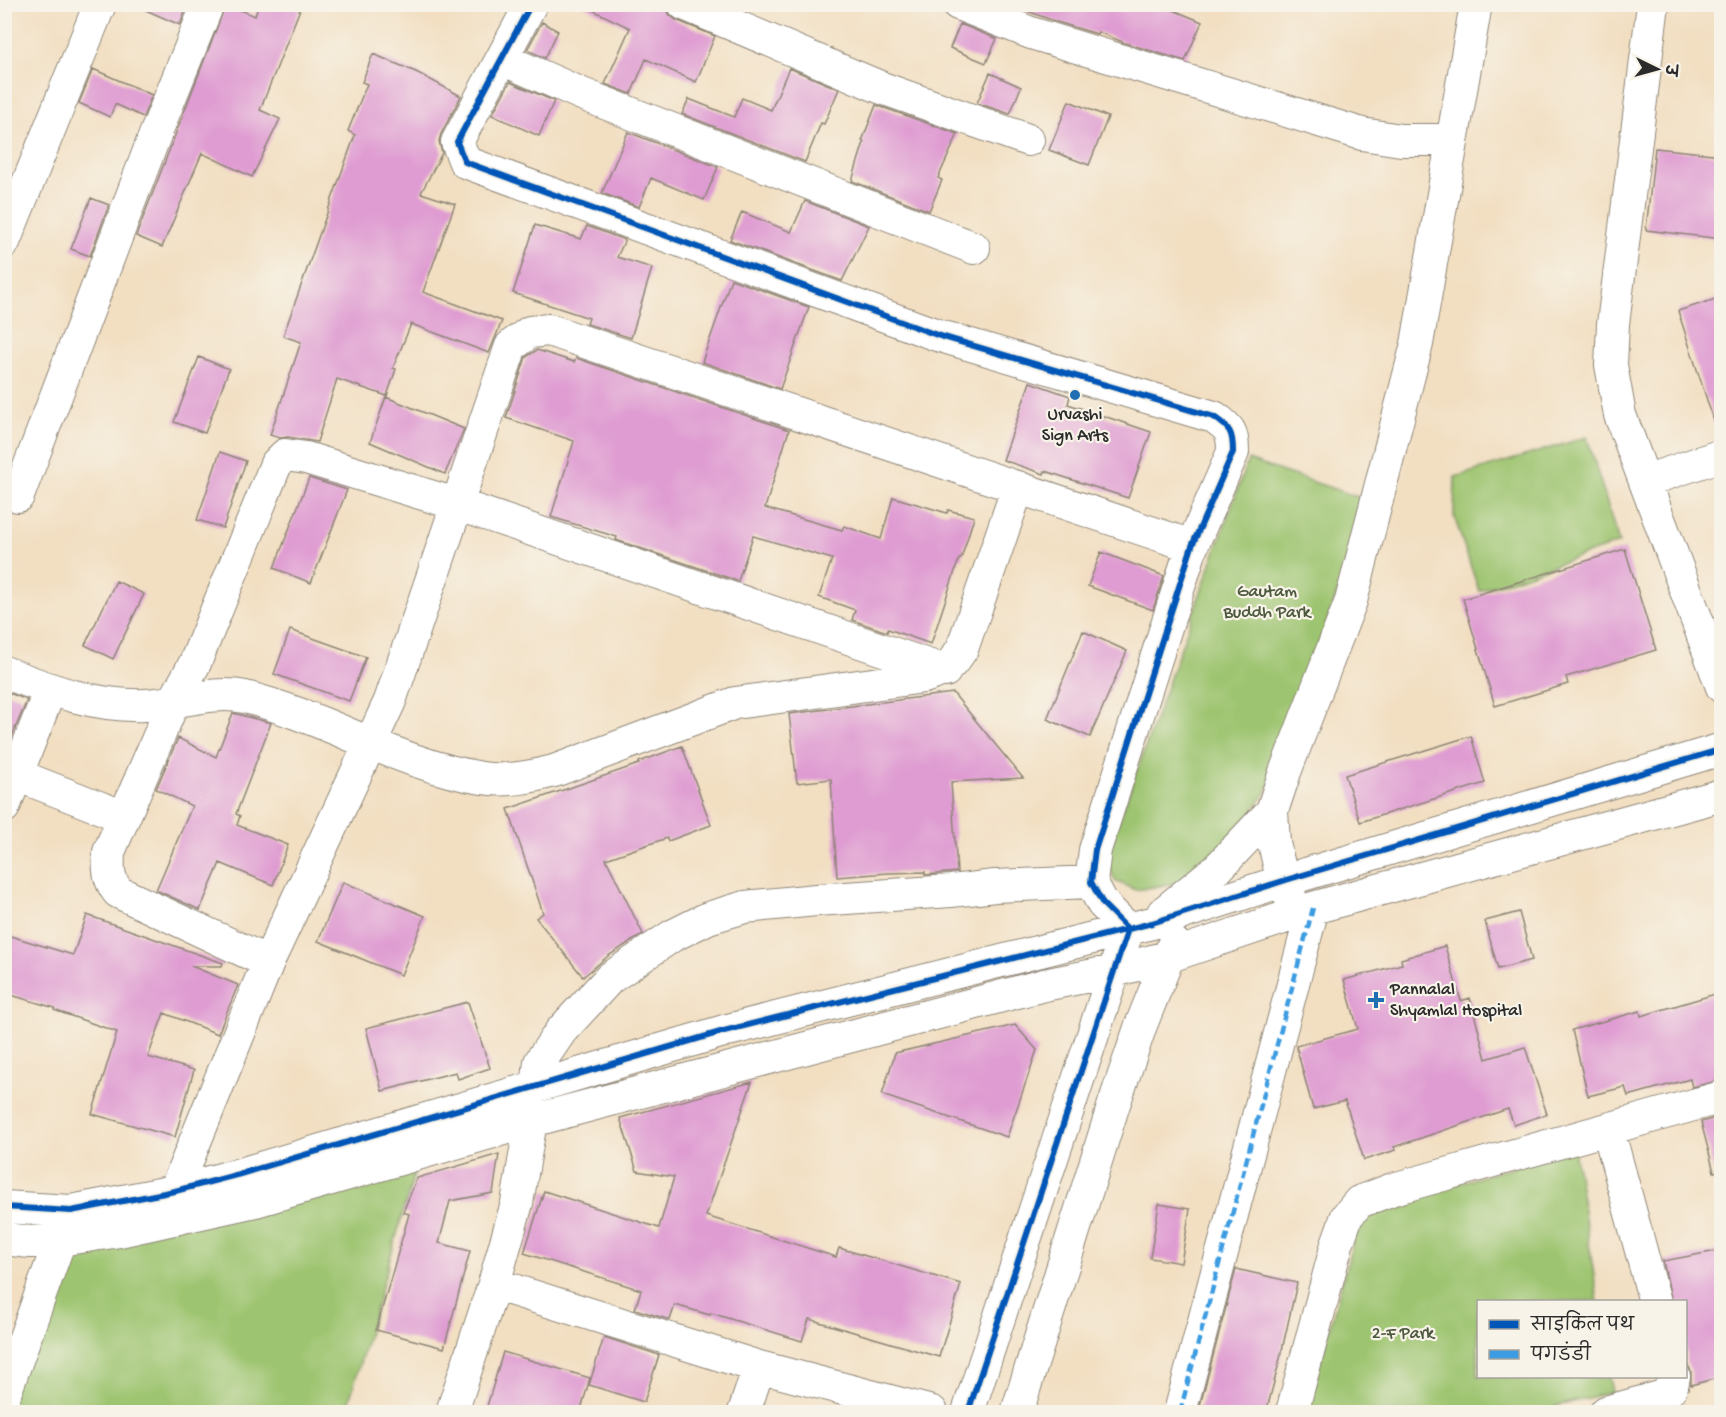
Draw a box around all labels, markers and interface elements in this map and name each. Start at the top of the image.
north arrow [1627,39,1687,99]
text: उ [1658,62,1679,77]
marker: Urvashi Sign Arts [1068,388,1082,402]
place label: Urvashi Sign Arts [1042,405,1110,447]
park label: Gautam Buddh Park [1223,582,1312,624]
place label: Pannalal Shyamlal Hospital [1389,980,1522,1022]
marker: Pannalal Shyamlal Hospital [1367,991,1385,1009]
legend [1477,1300,1687,1378]
text: साइकिल पथ [1530,1310,1636,1337]
park label: 2-F Park [1372,1324,1436,1345]
text: पगडंडी [1530,1340,1591,1367]

